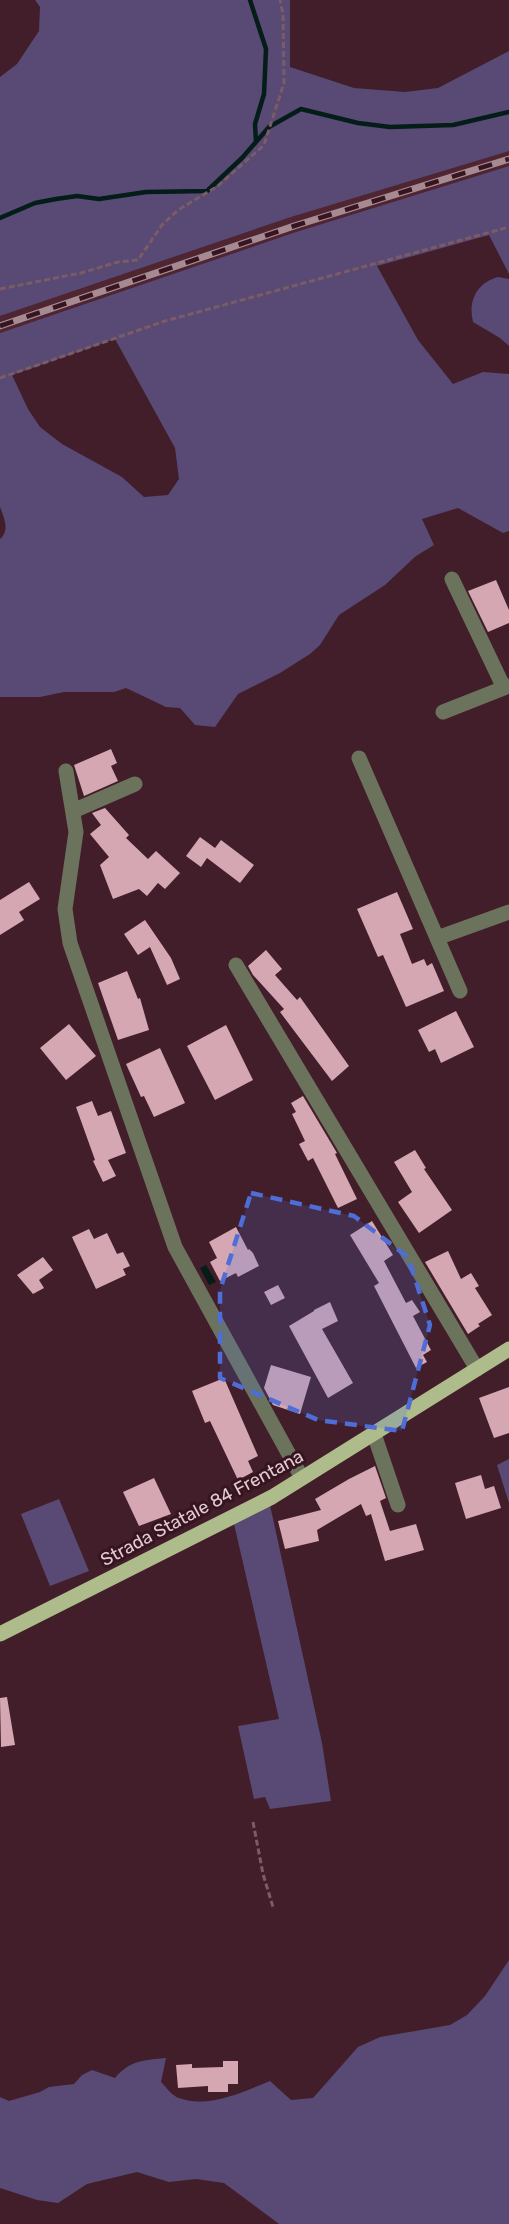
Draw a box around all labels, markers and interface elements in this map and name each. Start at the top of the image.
street label: Strada Statale 84 Frentana [97,1445,307,1571]

